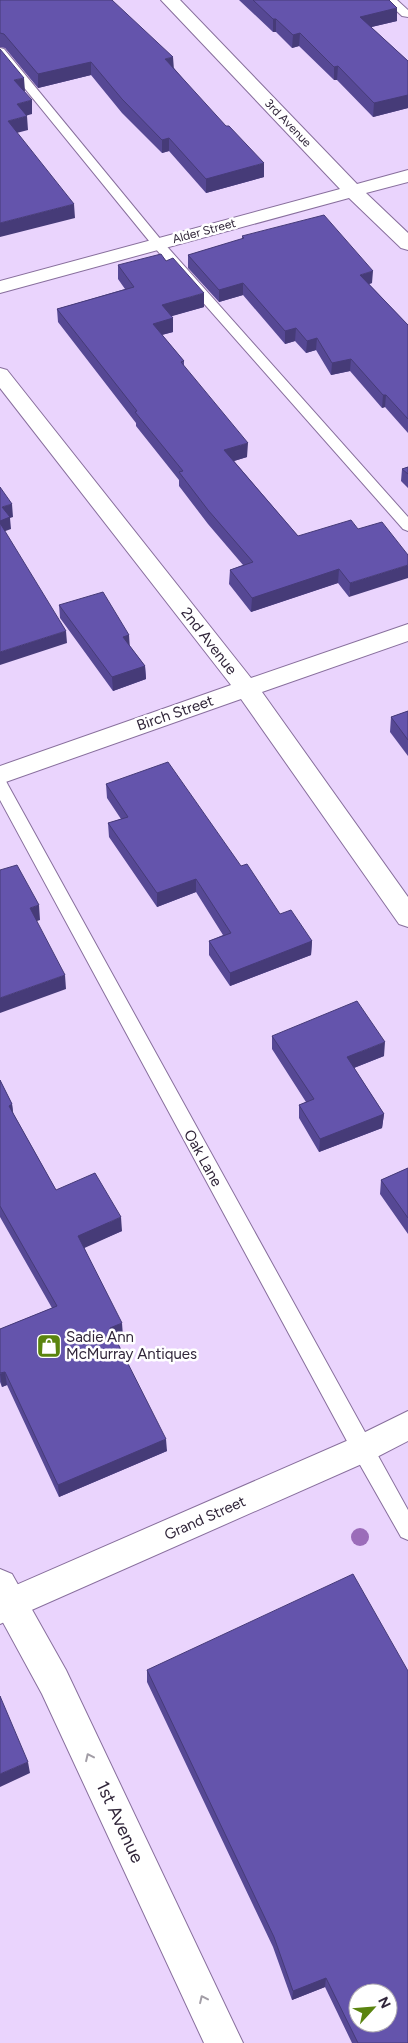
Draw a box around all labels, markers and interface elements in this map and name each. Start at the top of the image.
street label: 3rd Avenue [262,96,315,150]
street label: Alder Street [171,216,238,246]
street label: 2nd Avenue [177,604,241,678]
street label: Birch Street [134,691,216,735]
street label: Oak Lane [180,1126,226,1190]
place label: Sadie Ann McMurray Antiques [66,1328,197,1363]
shop icon: Sadie Ann McMurray Antiques [36,1333,62,1359]
street label: Grand Street [162,1492,249,1544]
one-way arrow [85,1753,95,1762]
street label: 1st Avenue [91,1777,149,1867]
north arrow [348,1983,398,2033]
text: N [374,1994,394,2011]
one-way arrow [199,1995,209,2004]

